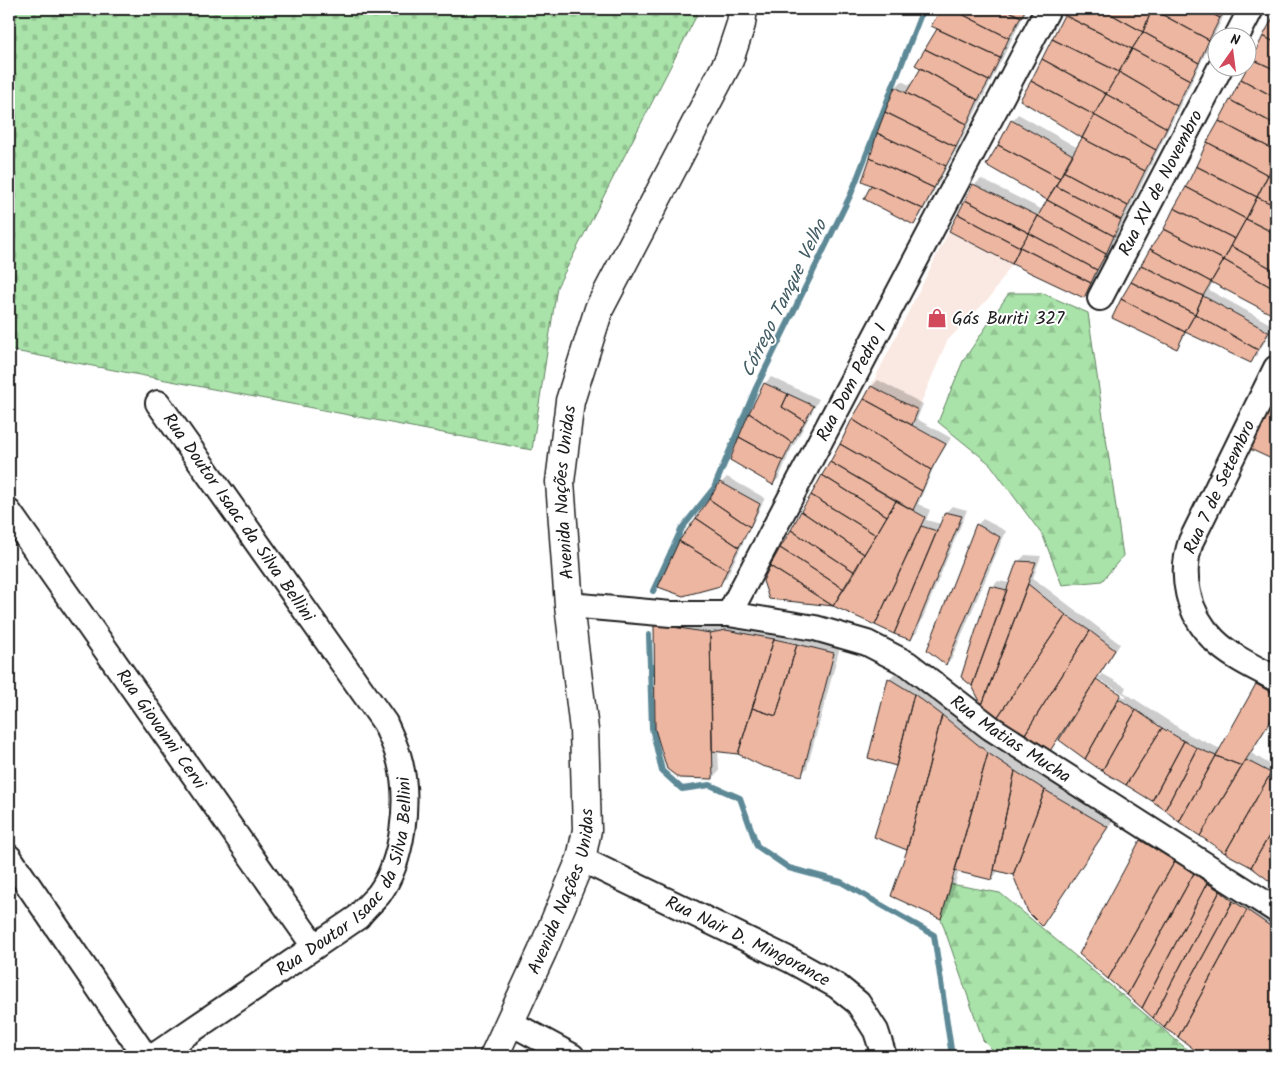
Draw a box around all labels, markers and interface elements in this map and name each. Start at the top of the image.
north arrow [1208,28,1258,78]
text: N [1228,29,1242,52]
street label: Rua XV de Novembro [1111,105,1212,262]
water label: Córrego Tanque Velho [734,214,837,383]
place label: Gás Buriti 327 [952,305,1065,334]
shop icon: Gás Buriti 327 [926,307,948,329]
street label: Rua Dom Pedro I [809,319,896,447]
street label: Avenida Nações Unidas [547,404,585,580]
street label: Rua Doutor Isaac da Silva Bellini [154,407,322,629]
street label: Rua 7 de Setembro [1177,416,1264,560]
street label: Rua Giovanni Cervi [107,663,213,797]
street label: Rua Matias Mucha [943,688,1076,792]
street label: Rua Doutor Isaac da Silva Bellini [271,774,420,985]
street label: Avenida Nações Unidas [521,808,603,980]
street label: Rua Nair D. Mingorance [660,889,835,995]

